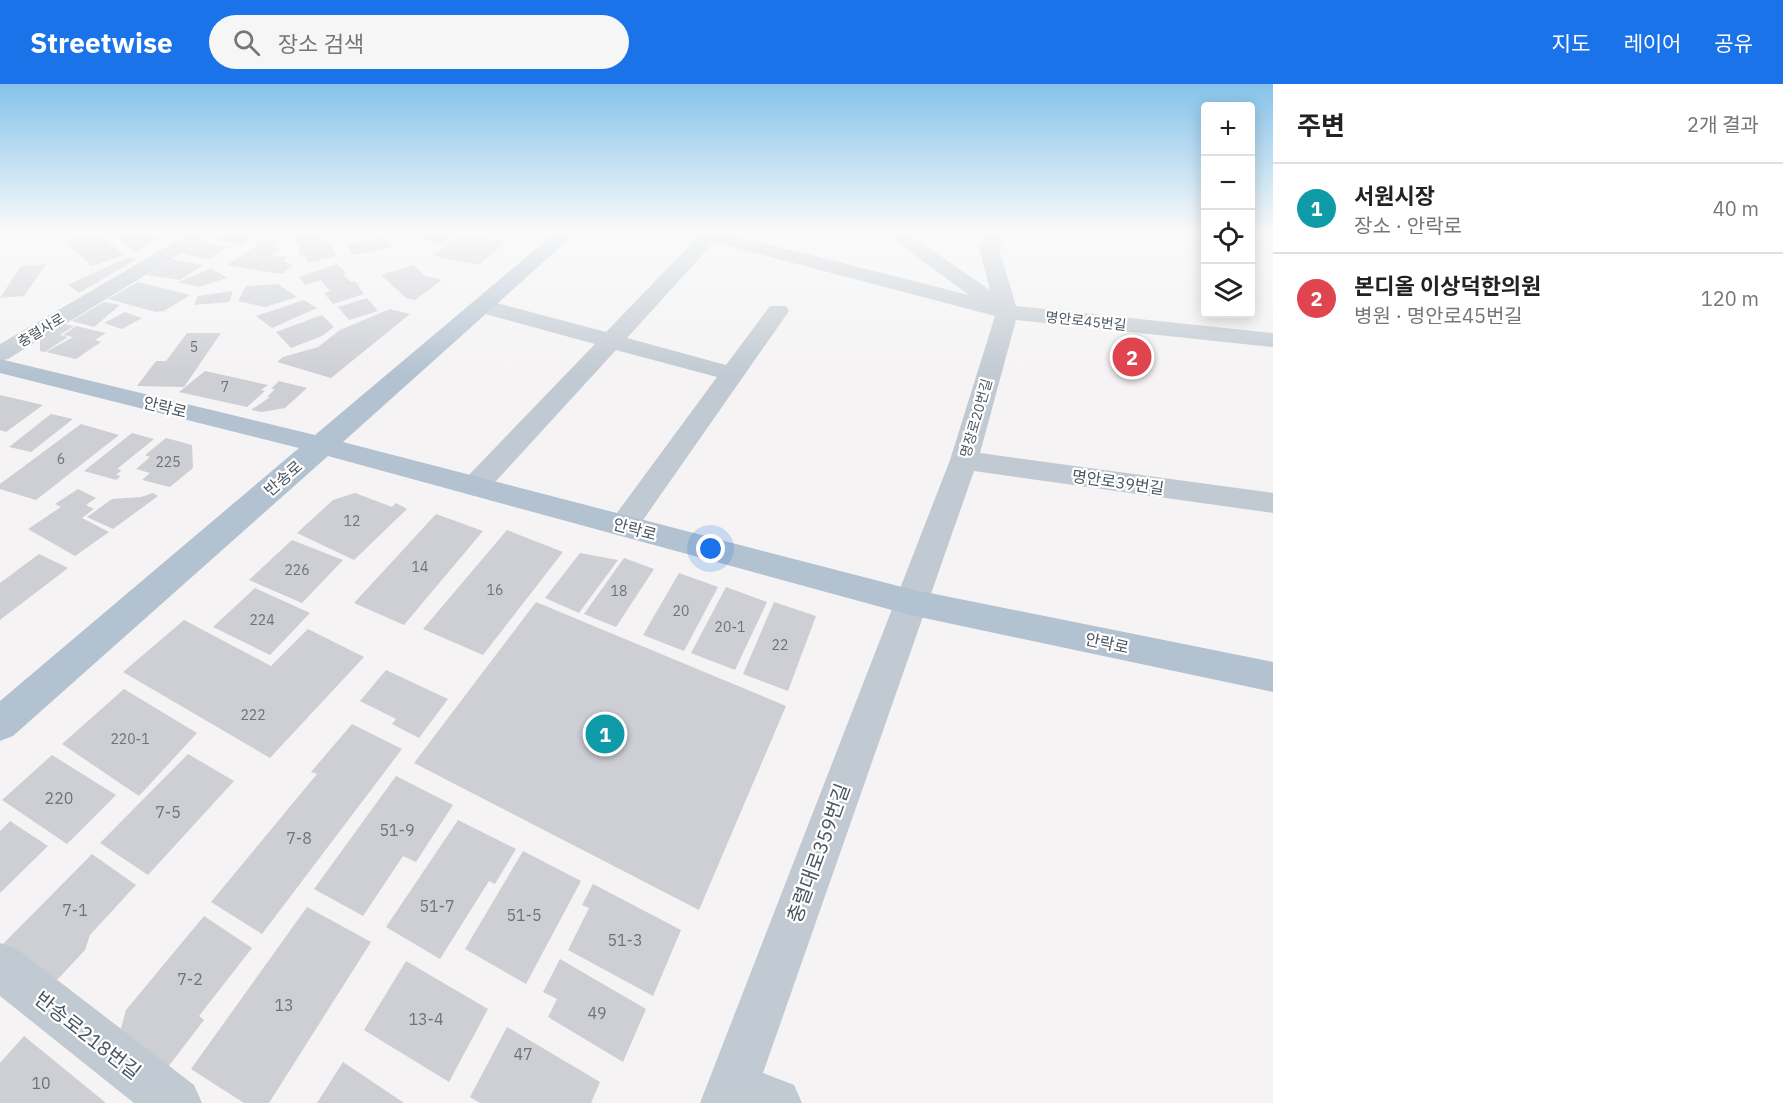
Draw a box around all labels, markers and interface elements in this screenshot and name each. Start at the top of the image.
search box [209,15,629,69]
text: Streetwise [30,24,173,61]
icon: search [230,26,263,59]
text: 장소 검색 [278,29,364,58]
text: 지도 [1552,29,1590,57]
text: 레이어 [1623,29,1681,57]
text: 공유 [1714,29,1753,57]
map controls [1201,102,1255,318]
button: + [1201,102,1255,156]
text: 주변 [1297,108,1345,142]
text: 2개 결과 [1687,111,1759,138]
button: − [1201,156,1255,210]
text: 서원시장 [1354,181,1435,210]
text: 1 [1311,195,1323,222]
text: 40 m [1713,195,1759,222]
button: locate [1201,210,1255,264]
text: 장소 · 안락로 [1354,212,1462,239]
button: layers [1201,264,1255,318]
text: 본디올 이상덕한의원 [1354,271,1541,300]
text: 2 [1311,285,1323,312]
text: 120 m [1701,285,1759,312]
text: 병원 · 명안로45번길 [1354,302,1523,329]
street label: 명안로45번길 [1045,308,1127,334]
street label: 충렬사로 [14,309,68,351]
pin: 2 [1112,334,1152,380]
house number: 5 [190,338,198,356]
street label: 명장로20번길 [956,376,996,460]
house number: 7 [221,378,229,396]
street label: 안락로 [141,392,189,422]
house number: 6 [57,450,65,468]
house number: 225 [155,453,181,471]
street label: 반송로 [260,456,306,500]
street label: 명안로39번길 [1071,466,1165,498]
house number: 12 [344,512,360,530]
street label: 안락로 [611,514,659,544]
your location [696,534,725,563]
house number: 14 [412,558,428,576]
house number: 226 [284,561,310,579]
house number: 16 [487,581,503,599]
house number: 18 [611,582,627,600]
house number: 20 [673,602,689,620]
house number: 224 [249,611,275,629]
house number: 20-1 [715,618,745,636]
street label: 안락로 [1083,629,1131,657]
house number: 22 [772,636,788,654]
house number: 222 [240,706,266,724]
pin: 1 [586,712,624,756]
house number: 220-1 [110,730,150,748]
street label: 충렬대로359번길 [780,780,856,926]
house number: 220 [45,788,73,808]
house number: 7-5 [155,802,181,822]
house number: 51-9 [379,820,415,840]
house number: 7-8 [286,828,312,848]
house number: 51-7 [419,896,455,916]
house number: 7-1 [62,900,88,920]
house number: 51-5 [506,905,542,925]
house number: 51-3 [607,930,643,950]
house number: 7-2 [177,969,203,989]
street label: 반송로218번길 [29,985,147,1085]
house number: 13 [274,995,294,1015]
house number: 49 [587,1003,607,1023]
house number: 13-4 [408,1009,444,1029]
house number: 47 [513,1044,533,1064]
house number: 10 [31,1073,51,1093]

